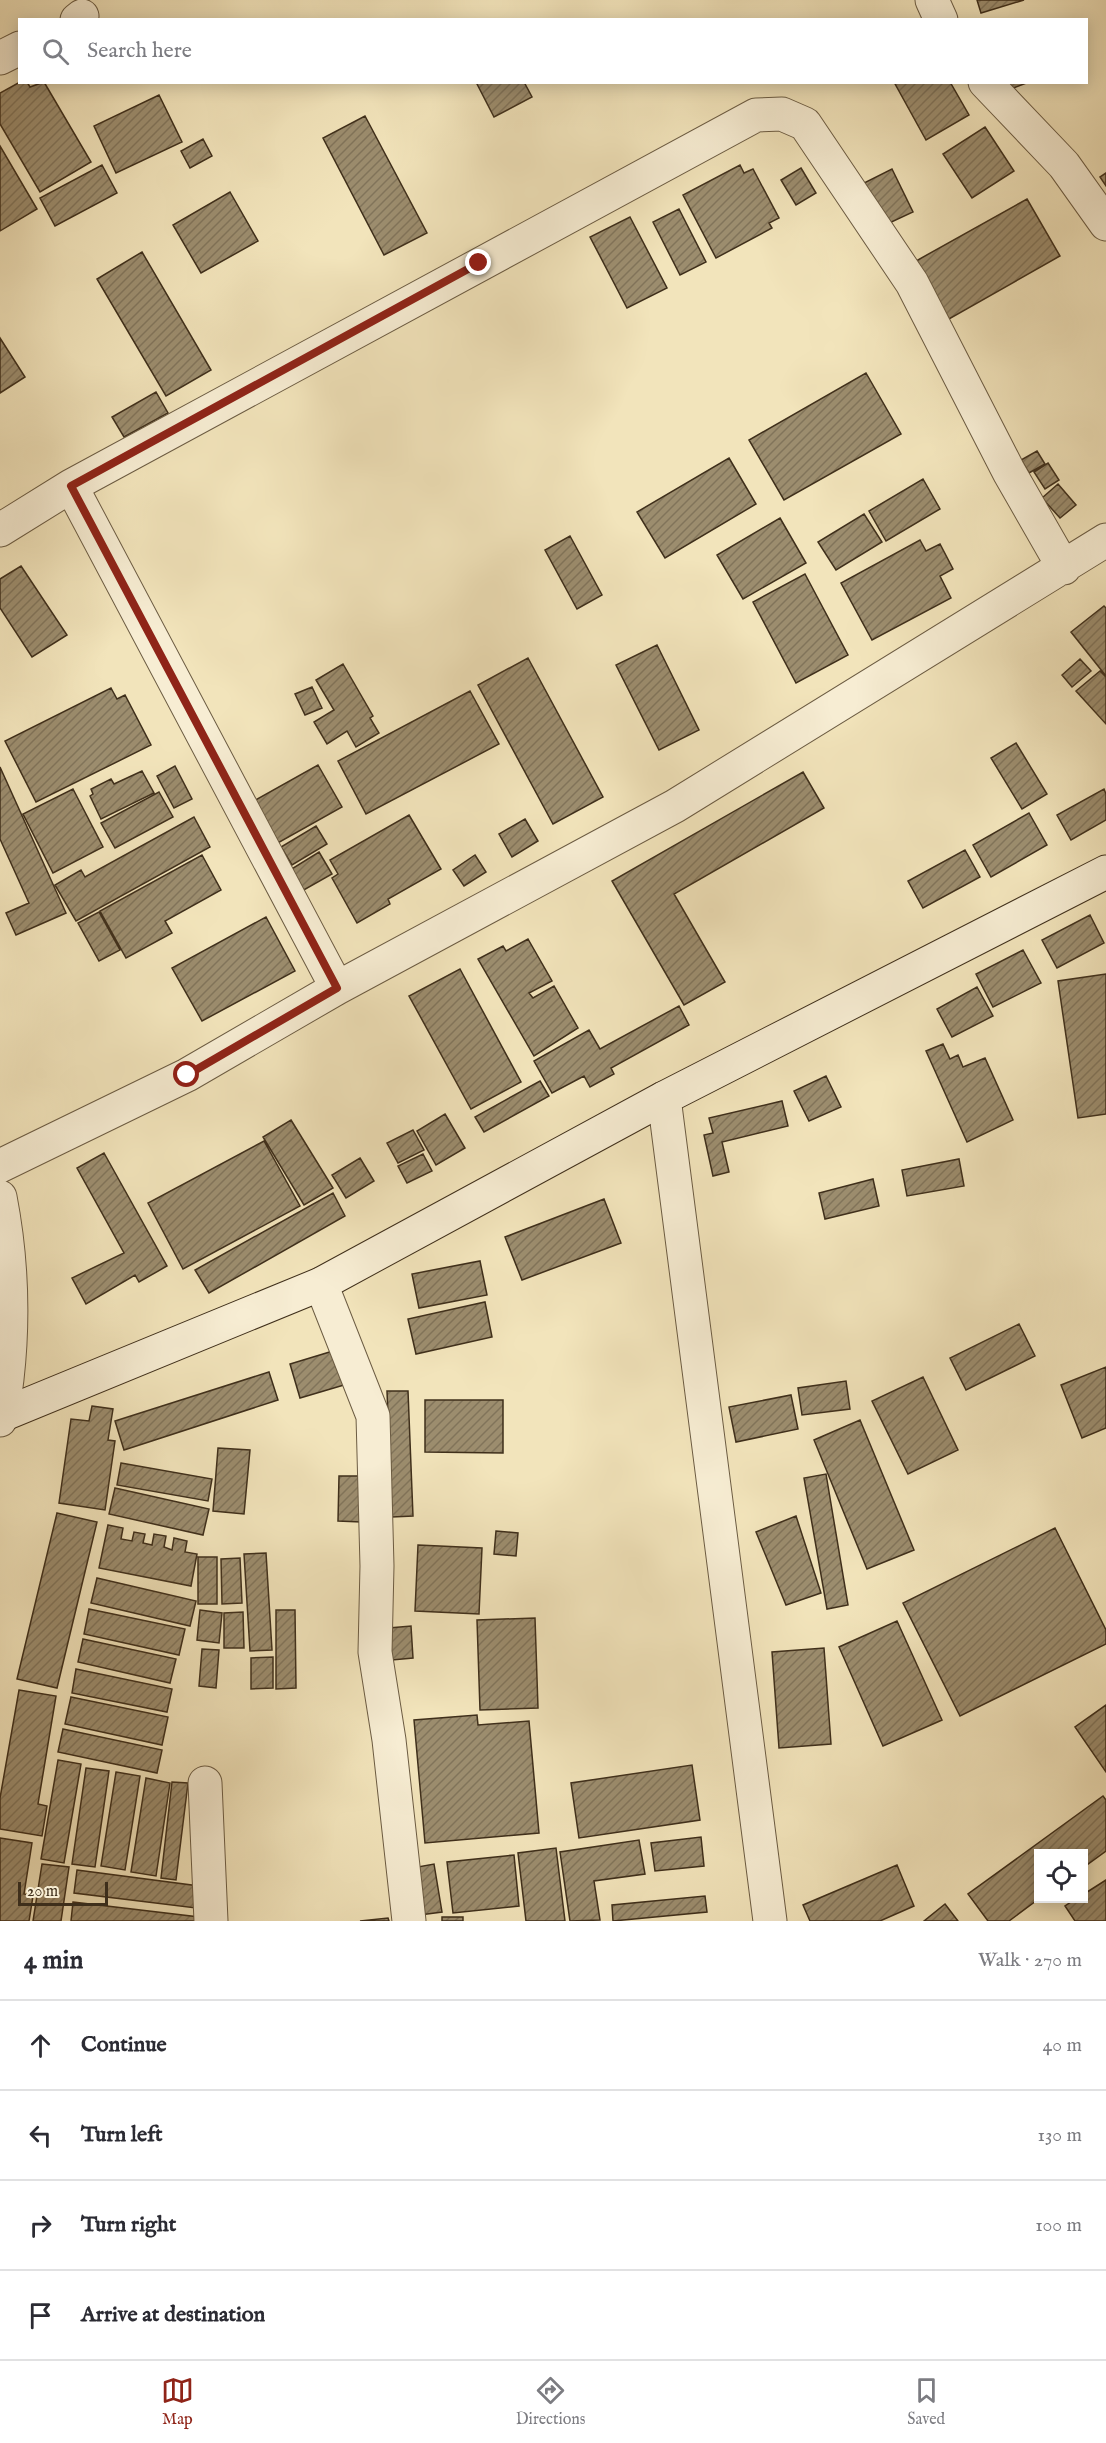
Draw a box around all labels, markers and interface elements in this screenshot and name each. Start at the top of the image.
search box [18,18,1088,84]
icon: search [39,35,72,68]
text: Search here [87,37,192,65]
route end [465,249,491,275]
route start [173,1061,199,1087]
map controls [1034,1849,1088,1903]
button: locate [1034,1849,1088,1903]
scale bar [18,1879,108,1906]
text: 20 m [27,1882,58,1902]
text: 4 min [24,1944,83,1977]
text: Walk · 270 m [978,1948,1082,1973]
icon: ahead [24,2029,57,2062]
text: Continue [81,2031,167,2059]
text: 40 m [1043,2033,1082,2058]
icon: left [24,2119,57,2152]
text: Turn left [81,2121,163,2149]
text: 130 m [1037,2123,1082,2148]
icon: right [24,2209,57,2242]
text: Turn right [81,2211,176,2239]
text: 100 m [1035,2213,1082,2238]
icon: arrive [24,2299,57,2332]
text: Arrive at destination [81,2301,265,2329]
tab: Map [161,2374,194,2430]
tab: Directions [516,2374,585,2430]
tab: Saved [907,2374,945,2430]

